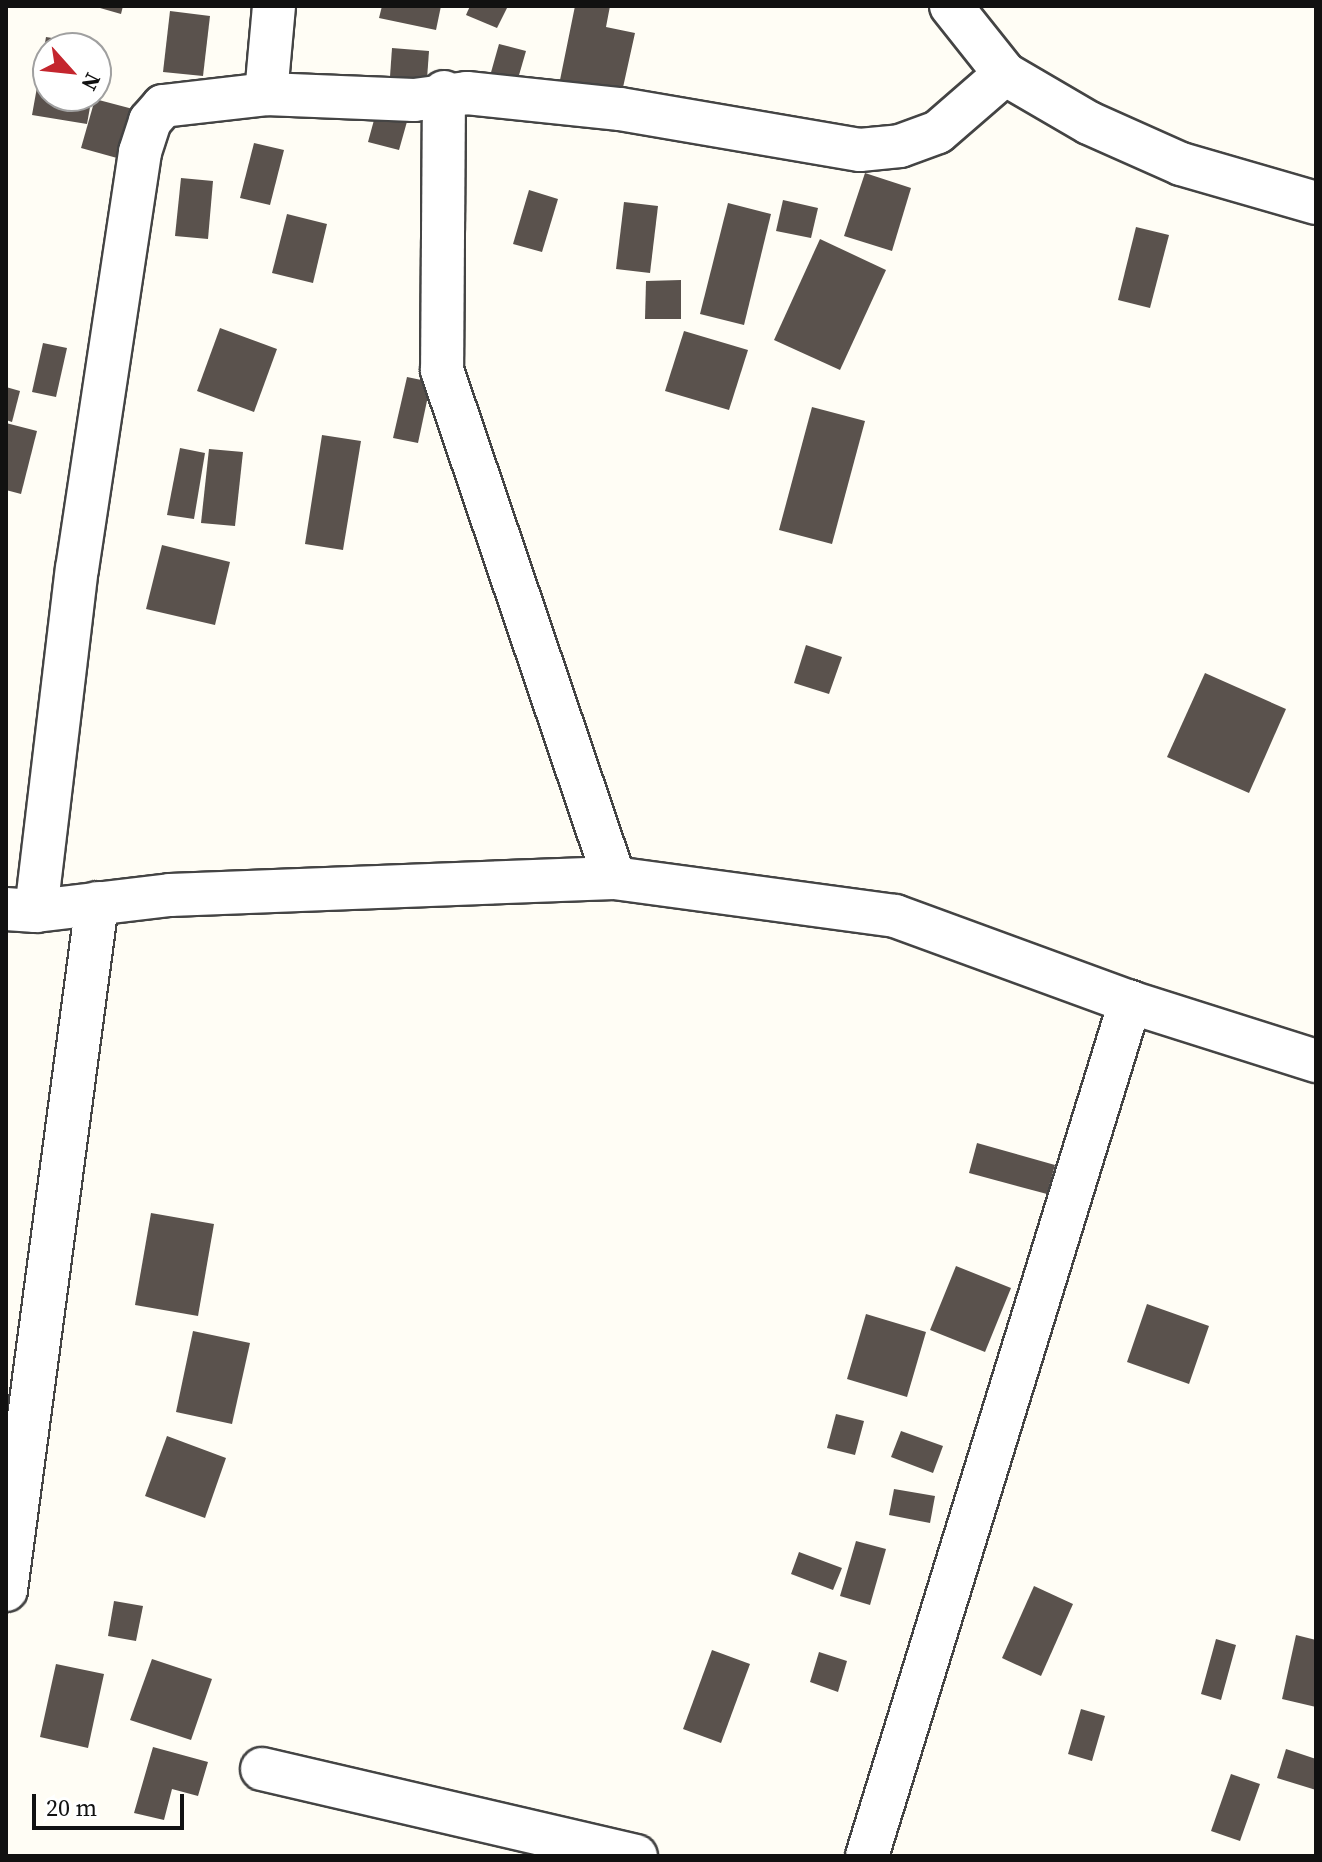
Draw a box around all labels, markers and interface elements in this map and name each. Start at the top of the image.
north arrow [32,32,112,112]
text: N [75,68,109,96]
scale bar [36,1778,188,1828]
text: 20 m [46,1791,97,1824]

